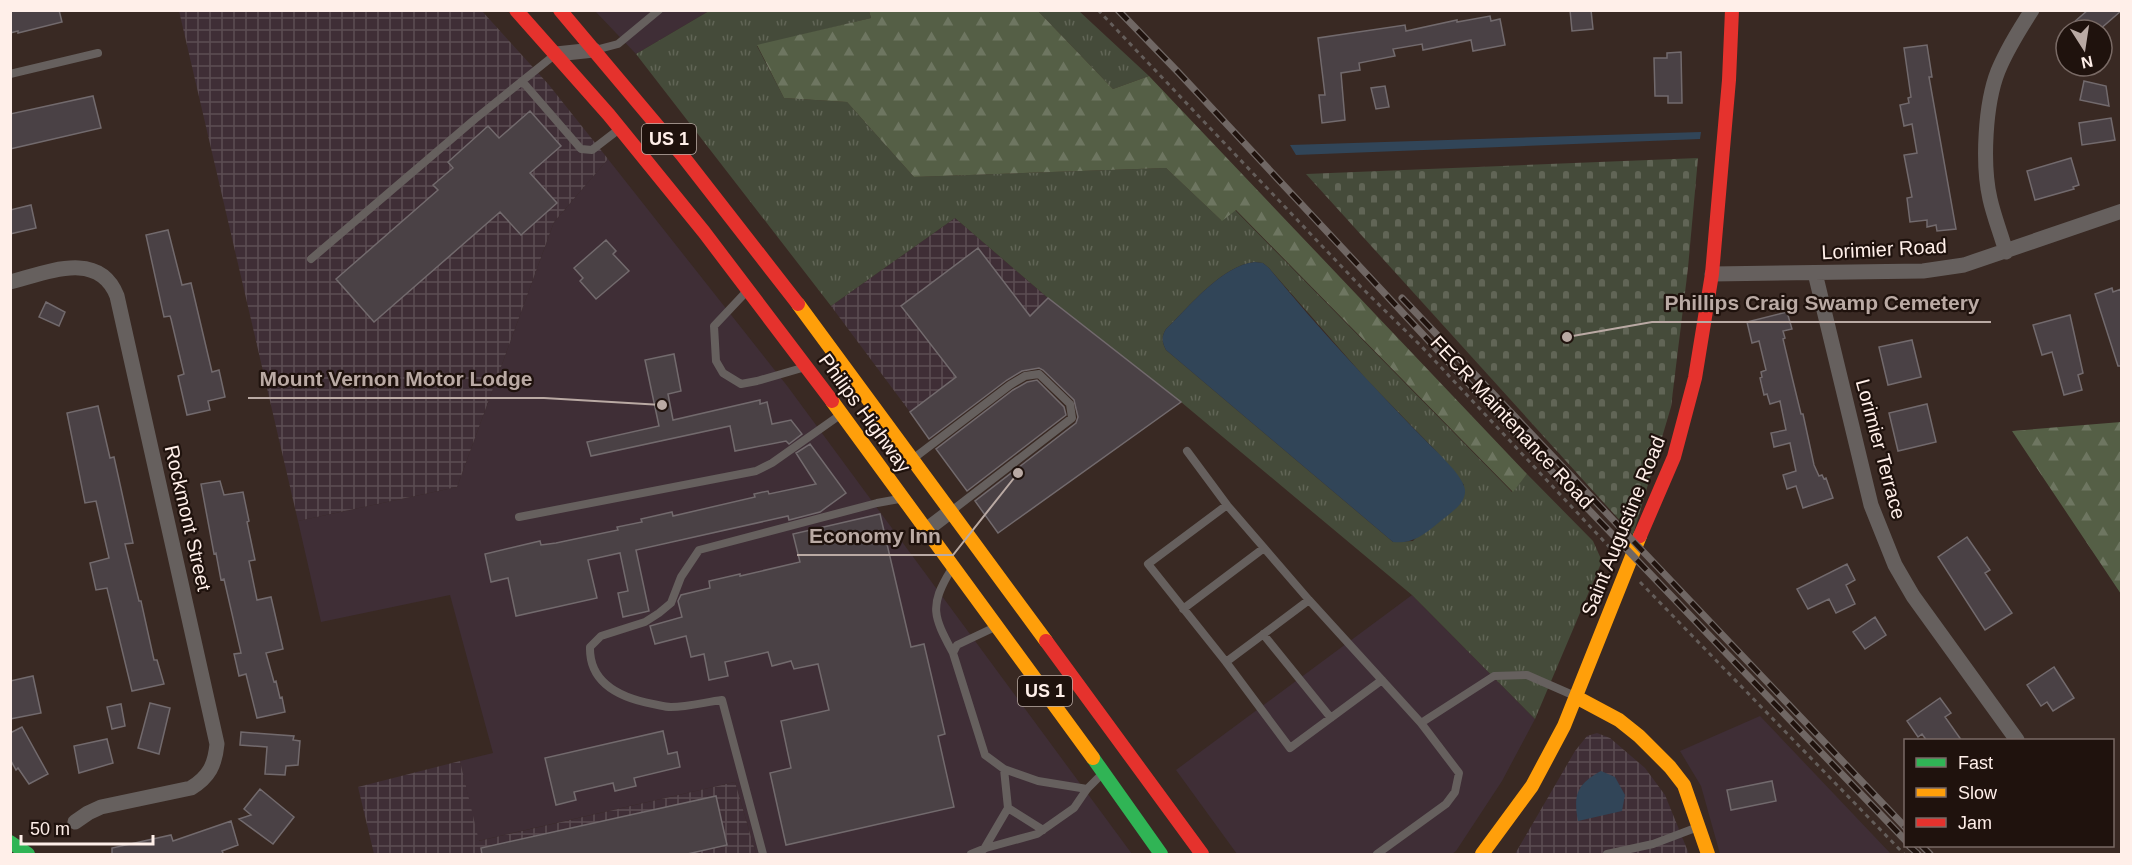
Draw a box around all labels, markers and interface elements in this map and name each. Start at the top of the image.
north arrow [2054,18,2114,78]
text: N [2080,53,2094,72]
road number: US 1 [642,124,696,154]
street label: Lorimier Road [1821,235,1947,263]
callout: Phillips Craig Swamp Cemetery [1652,283,1991,322]
text: Phillips Craig Swamp Cemetery [1664,291,1980,314]
street label: FECR Maintenance Road [1426,331,1598,513]
street label: Philips Highway [815,349,915,477]
callout: Mount Vernon Motor Lodge [248,359,544,398]
text: Mount Vernon Motor Lodge [260,367,532,390]
street label: Lorimier Terrace [1852,377,1910,521]
street label: Saint Augustine Road [1577,433,1669,619]
street label: Rockmont Street [161,443,216,593]
callout: Economy Inn [797,516,953,555]
text: Economy Inn [809,524,941,547]
road number: US 1 [1018,676,1072,706]
legend [1904,739,2114,847]
text: Fast [1958,753,1993,773]
text: Slow [1958,783,1998,803]
scale bar [21,808,153,846]
text: Jam [1958,813,1992,833]
text: 50 m [30,819,70,839]

